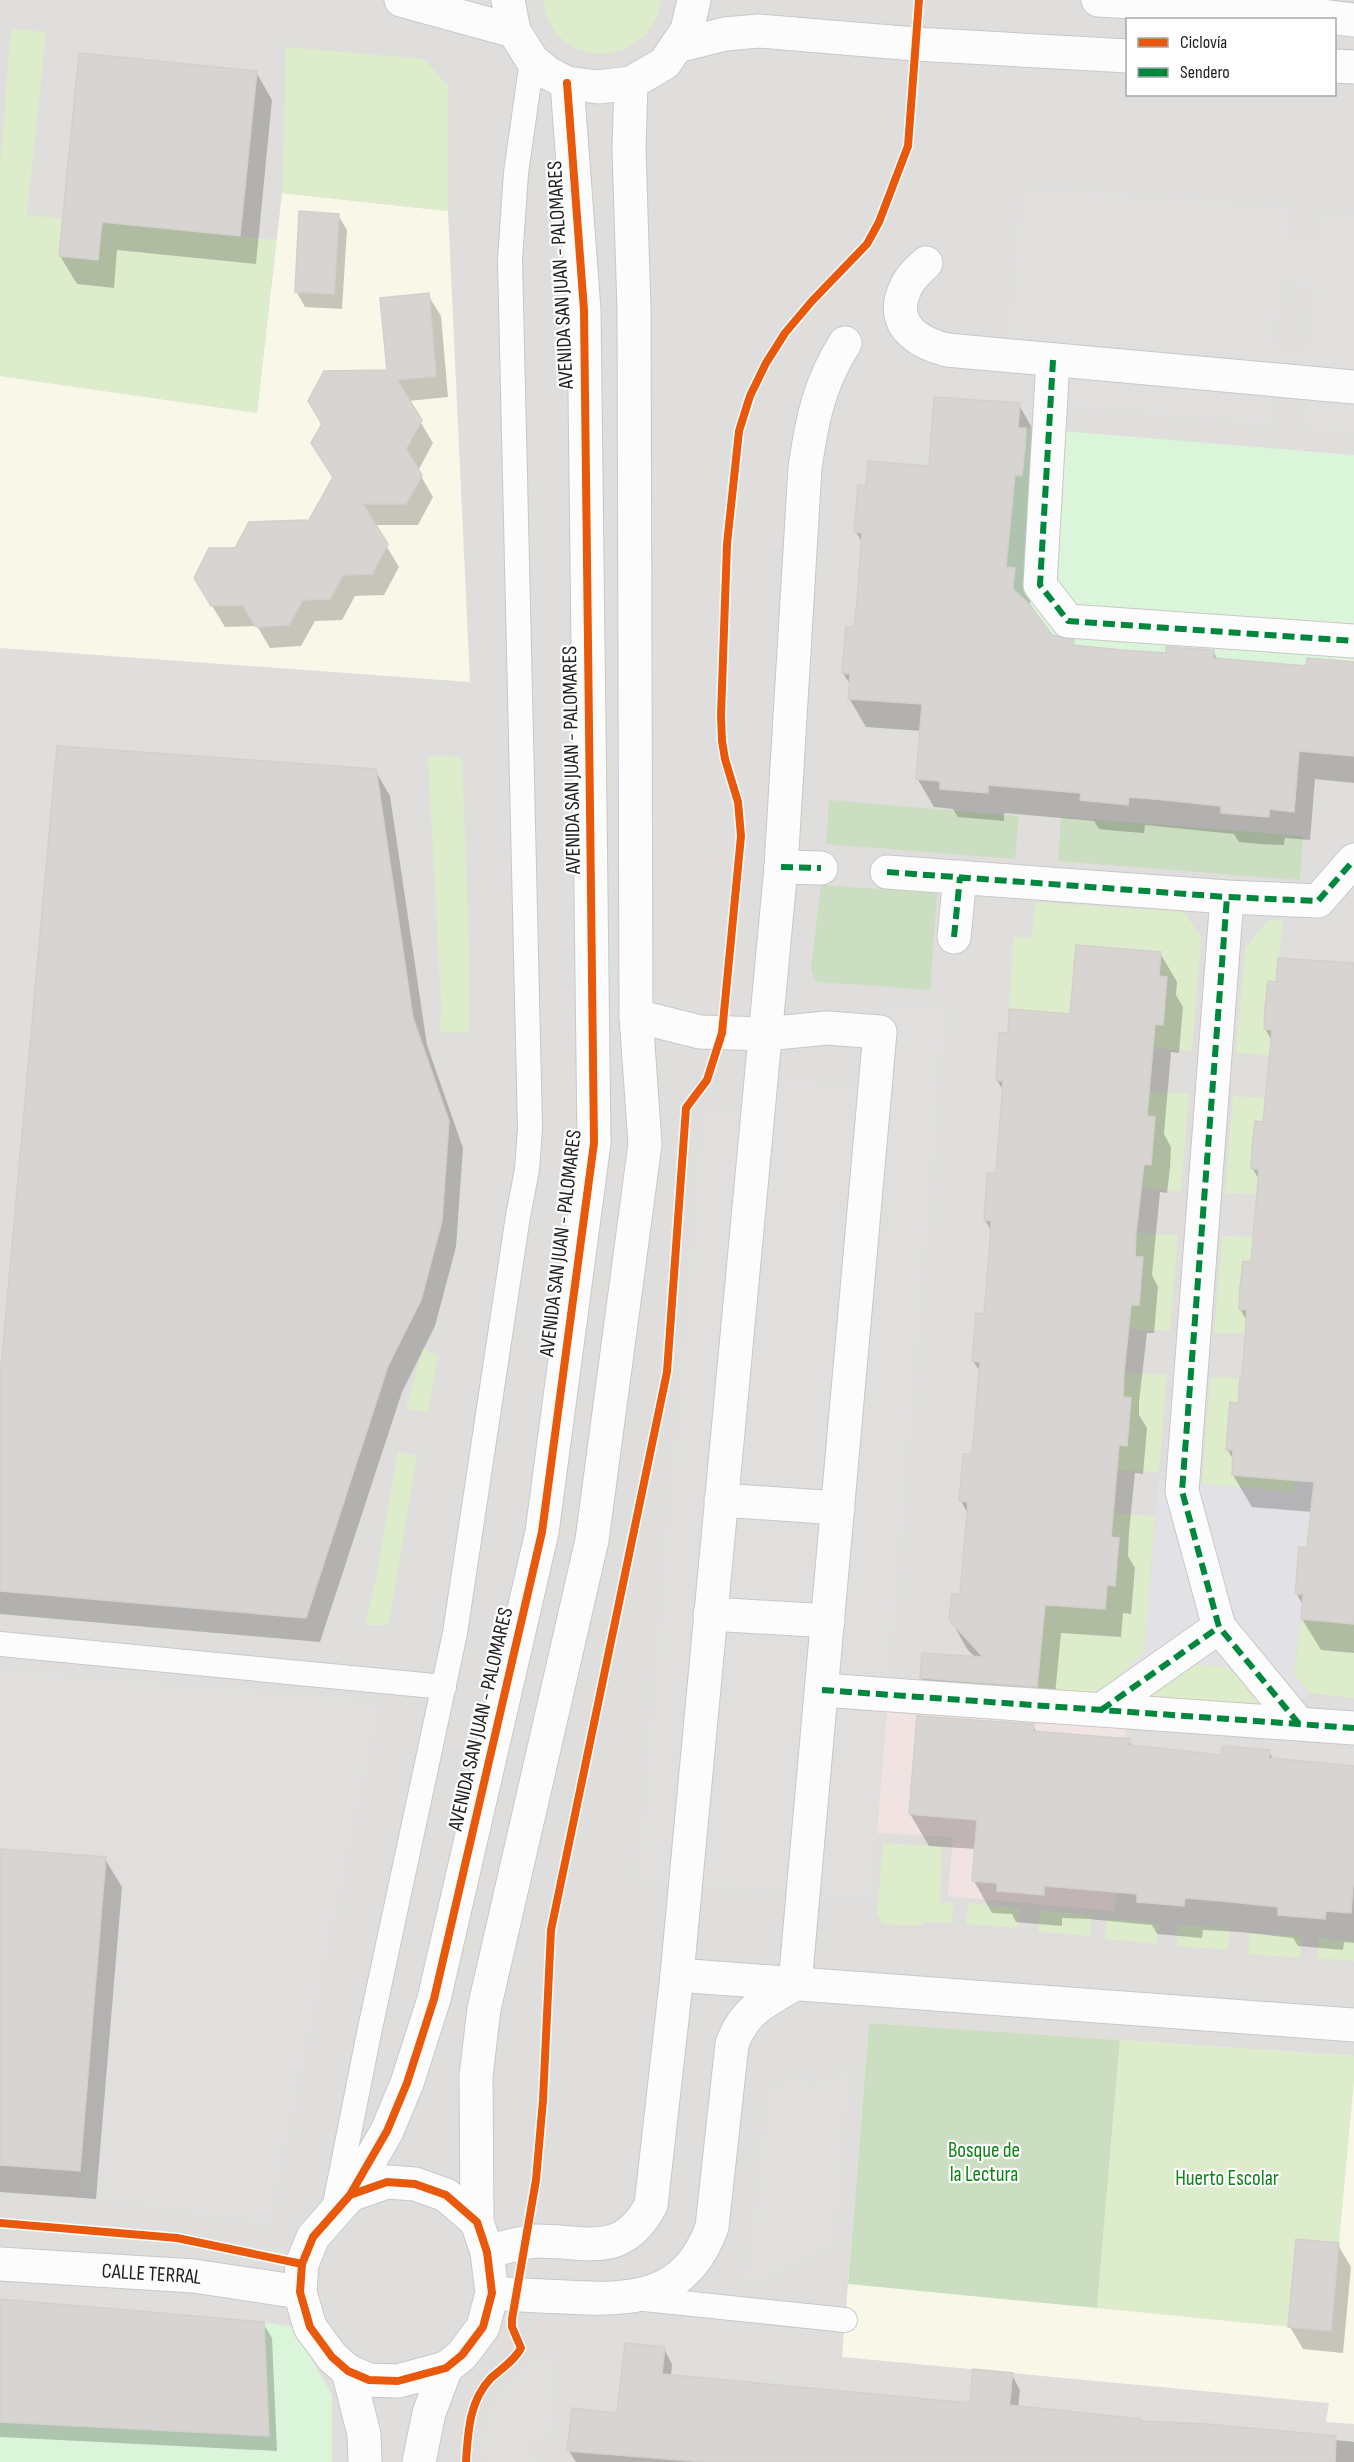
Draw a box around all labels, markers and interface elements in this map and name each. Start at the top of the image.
legend [1126,18,1336,96]
text: Ciclovía [1180,32,1227,53]
text: Sendero [1180,62,1230,83]
street label: AVENIDA SAN JUAN - PALOMARES [542,160,579,391]
street label: AVENIDA SAN JUAN - PALOMARES [557,646,586,875]
street label: AVENIDA SAN JUAN - PALOMARES [534,1128,587,1359]
street label: AVENIDA SAN JUAN - PALOMARES [442,1605,518,1834]
park label: Bosque de la Lectura [948,2138,1020,2187]
park label: Huerto Escolar [1175,2166,1279,2191]
street label: CALLE TERRAL [101,2258,204,2290]

